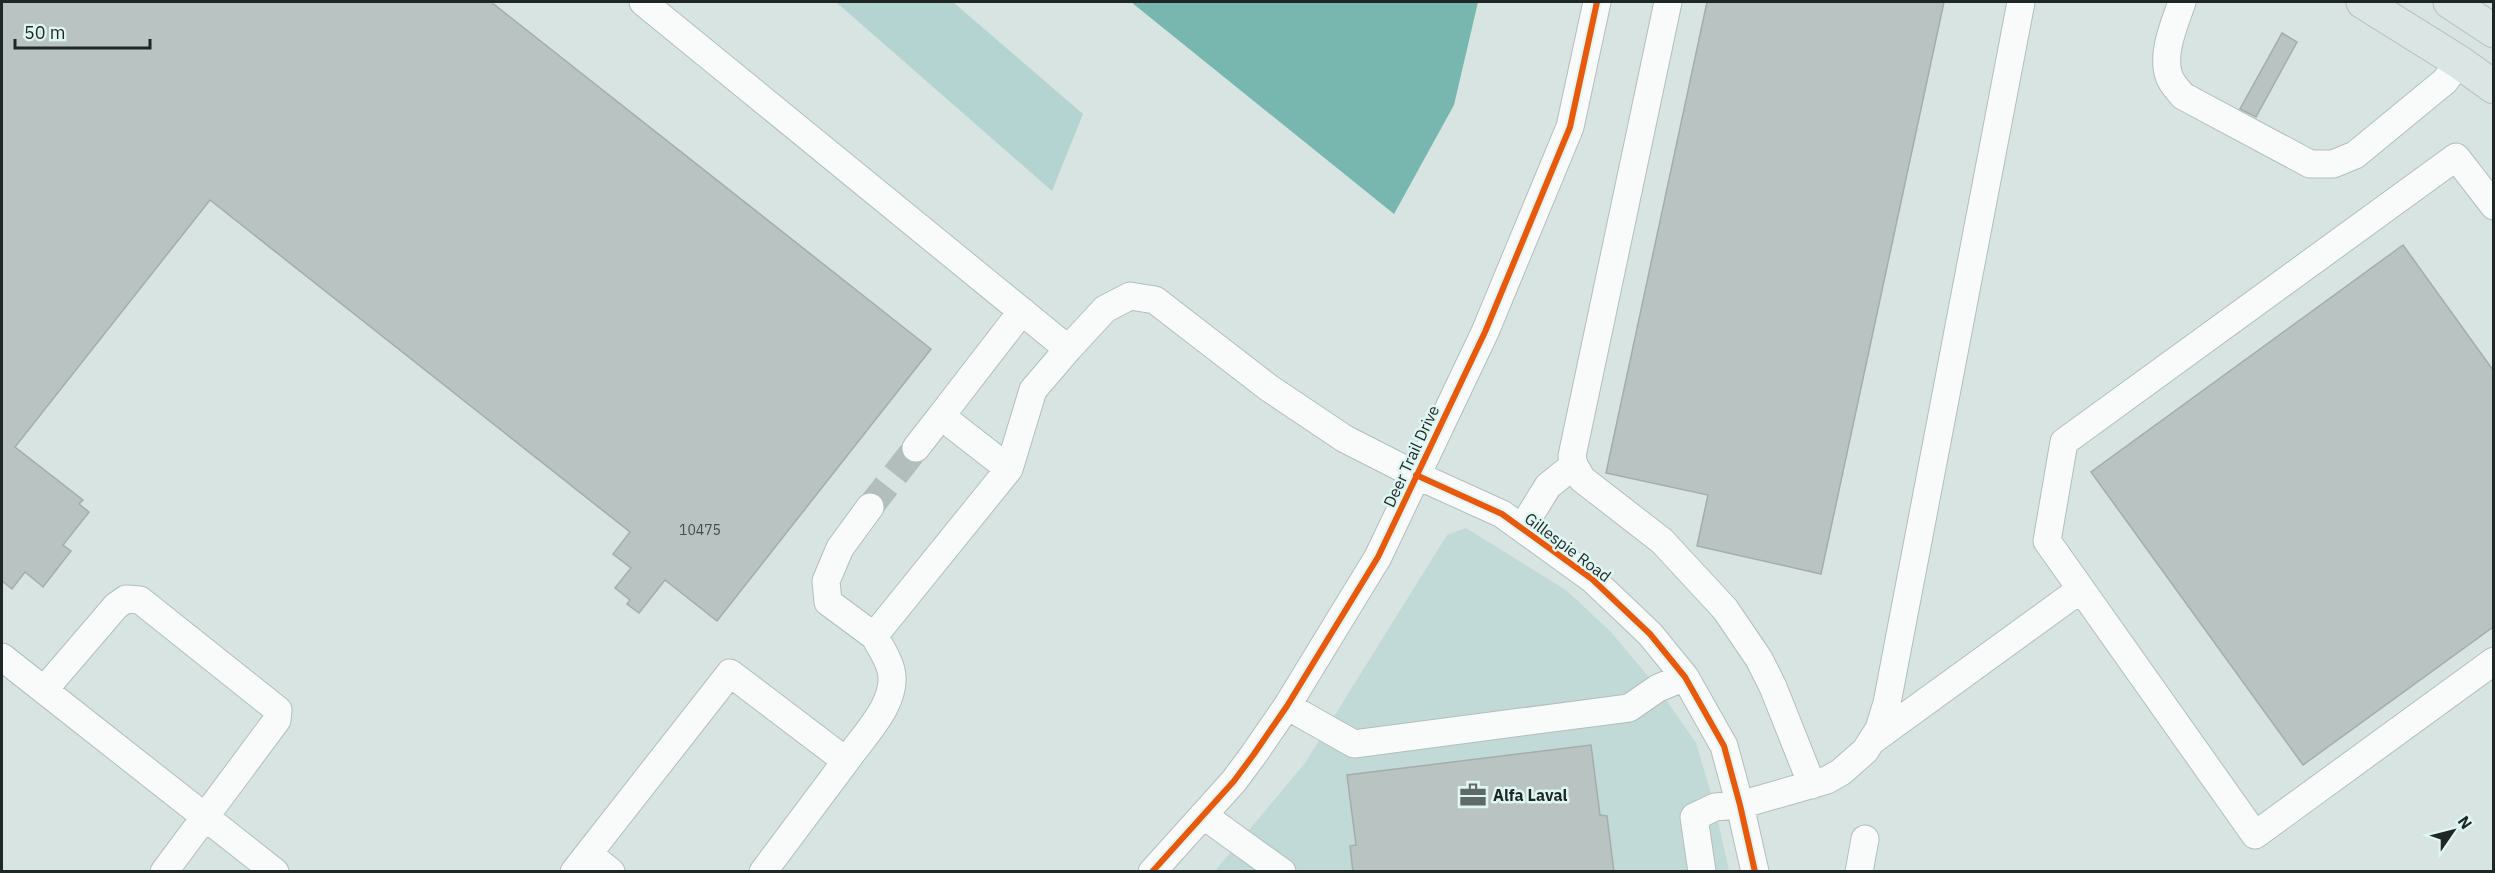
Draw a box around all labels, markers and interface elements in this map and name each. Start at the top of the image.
scale bar [15,12,150,50]
text: 50 m [24,21,66,44]
street label: Deer Trail Drive [1379,402,1443,510]
street label: Gillespie Road [1521,508,1615,586]
house number: 10475 [679,521,721,539]
office icon: Alfa Laval [1458,780,1488,810]
place label: Alfa Laval [1493,785,1568,805]
north arrow [2423,801,2483,861]
text: N [2454,812,2477,833]

